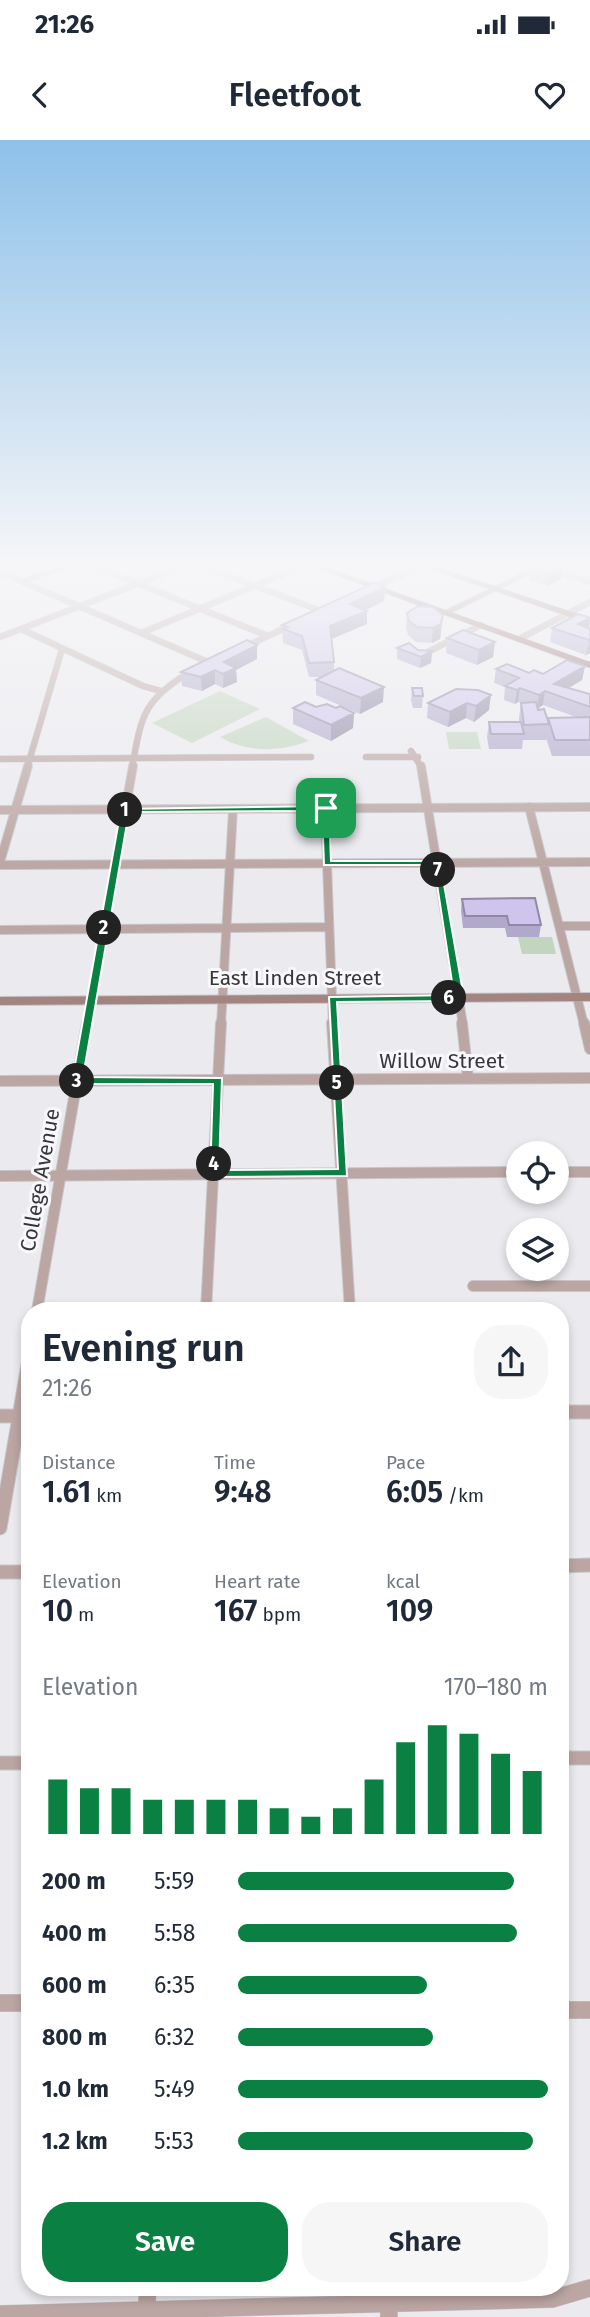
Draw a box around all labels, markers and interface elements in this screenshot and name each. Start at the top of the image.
text: 21:26 [35,9,94,40]
icon: back [21,76,59,114]
text: Fleetfoot [229,76,361,114]
icon: heart [531,76,569,114]
pin [296,778,356,838]
icon: arrive [307,789,345,827]
pin: 1 [108,792,142,828]
text: 1 [120,798,129,821]
pin: 7 [420,852,456,888]
text: 7 [433,858,442,881]
pin: 2 [86,910,122,946]
text: 2 [99,916,108,939]
street label: East Linden Street [209,965,382,991]
pin: 6 [432,980,466,1016]
text: 6 [443,986,454,1009]
street label: Willow Street [379,1048,505,1074]
pin: 3 [60,1063,94,1098]
pin: 5 [320,1066,354,1100]
text: 3 [72,1069,81,1092]
text: 5 [331,1071,342,1094]
street label: College Avenue [15,1107,65,1253]
map controls [506,1141,569,1281]
button: locate [506,1141,569,1204]
pin: 4 [196,1146,232,1182]
text: 4 [208,1152,219,1175]
button: layers [506,1218,569,1281]
text: Evening run [42,1325,245,1371]
button: share [474,1325,548,1399]
text: 21:26 [42,1374,92,1402]
text: Distance [42,1451,116,1474]
text: Time [214,1451,256,1474]
text: Pace [386,1451,425,1474]
text: 1.61 [42,1474,91,1510]
text: 9:48 [214,1474,272,1510]
text: 6:05 [386,1474,443,1510]
text: km [91,1484,122,1507]
text: /km [443,1484,484,1507]
text: Elevation [42,1570,122,1593]
text: Heart rate [214,1570,301,1593]
text: kcal [386,1570,420,1593]
text: 10 [42,1593,73,1629]
text: 167 [214,1593,257,1629]
text: 109 [386,1593,433,1629]
text: m [73,1603,94,1626]
text: bpm [257,1603,301,1626]
text: Elevation [42,1673,138,1701]
text: 170–180 m [444,1673,548,1701]
text: 200 m [42,1867,106,1895]
text: 5:59 [154,1867,194,1895]
text: 400 m [42,1919,107,1947]
text: 5:58 [154,1919,195,1947]
text: 600 m [42,1971,107,1999]
text: 6:35 [154,1971,195,1999]
text: 800 m [42,2023,107,2051]
text: 6:32 [154,2023,195,2051]
text: 1.0 km [42,2075,109,2103]
text: 5:49 [154,2075,195,2103]
text: 1.2 km [42,2127,108,2155]
text: 5:53 [154,2127,194,2155]
button: Save [42,2202,288,2282]
button: Share [302,2202,548,2282]

